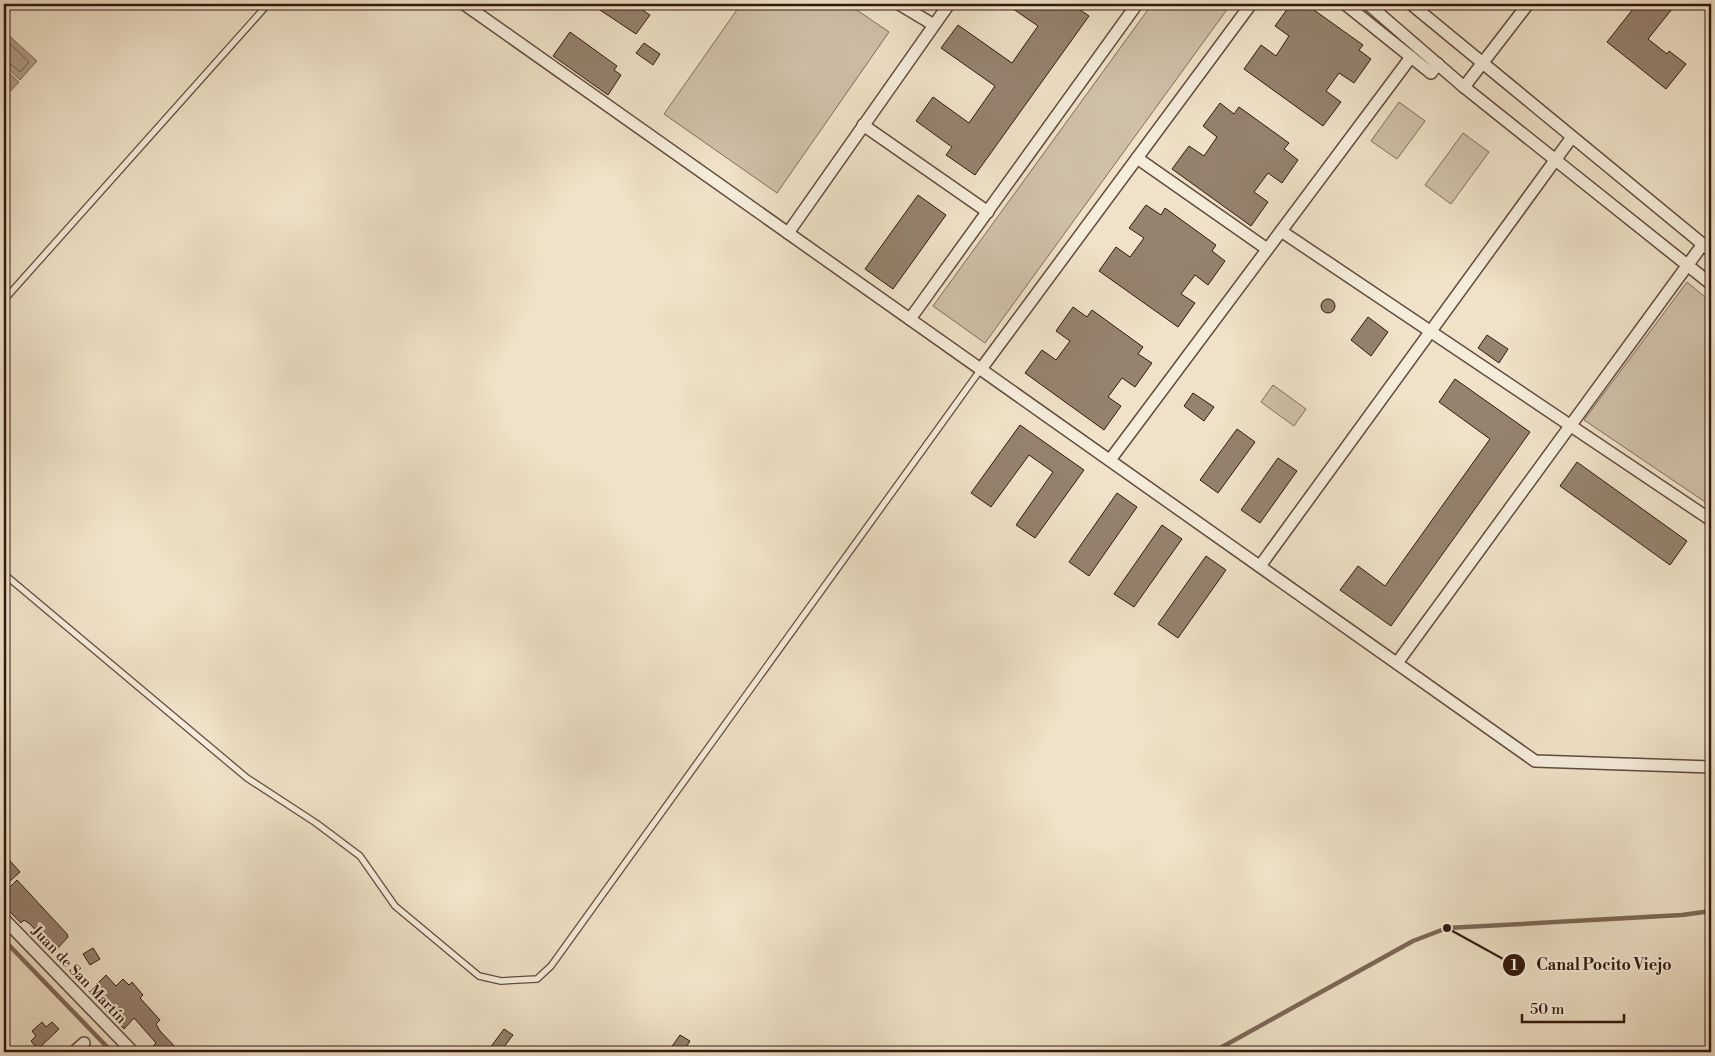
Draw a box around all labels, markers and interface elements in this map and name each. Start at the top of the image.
street label: Juan de San Martín [27,921,131,1028]
callout: Canal Pocito Viejo [1501,949,1682,980]
text: Canal Pocito Viejo [1536,955,1672,975]
text: 1 [1510,956,1518,975]
scale bar [1522,991,1625,1023]
text: 50 m [1530,1000,1564,1019]

